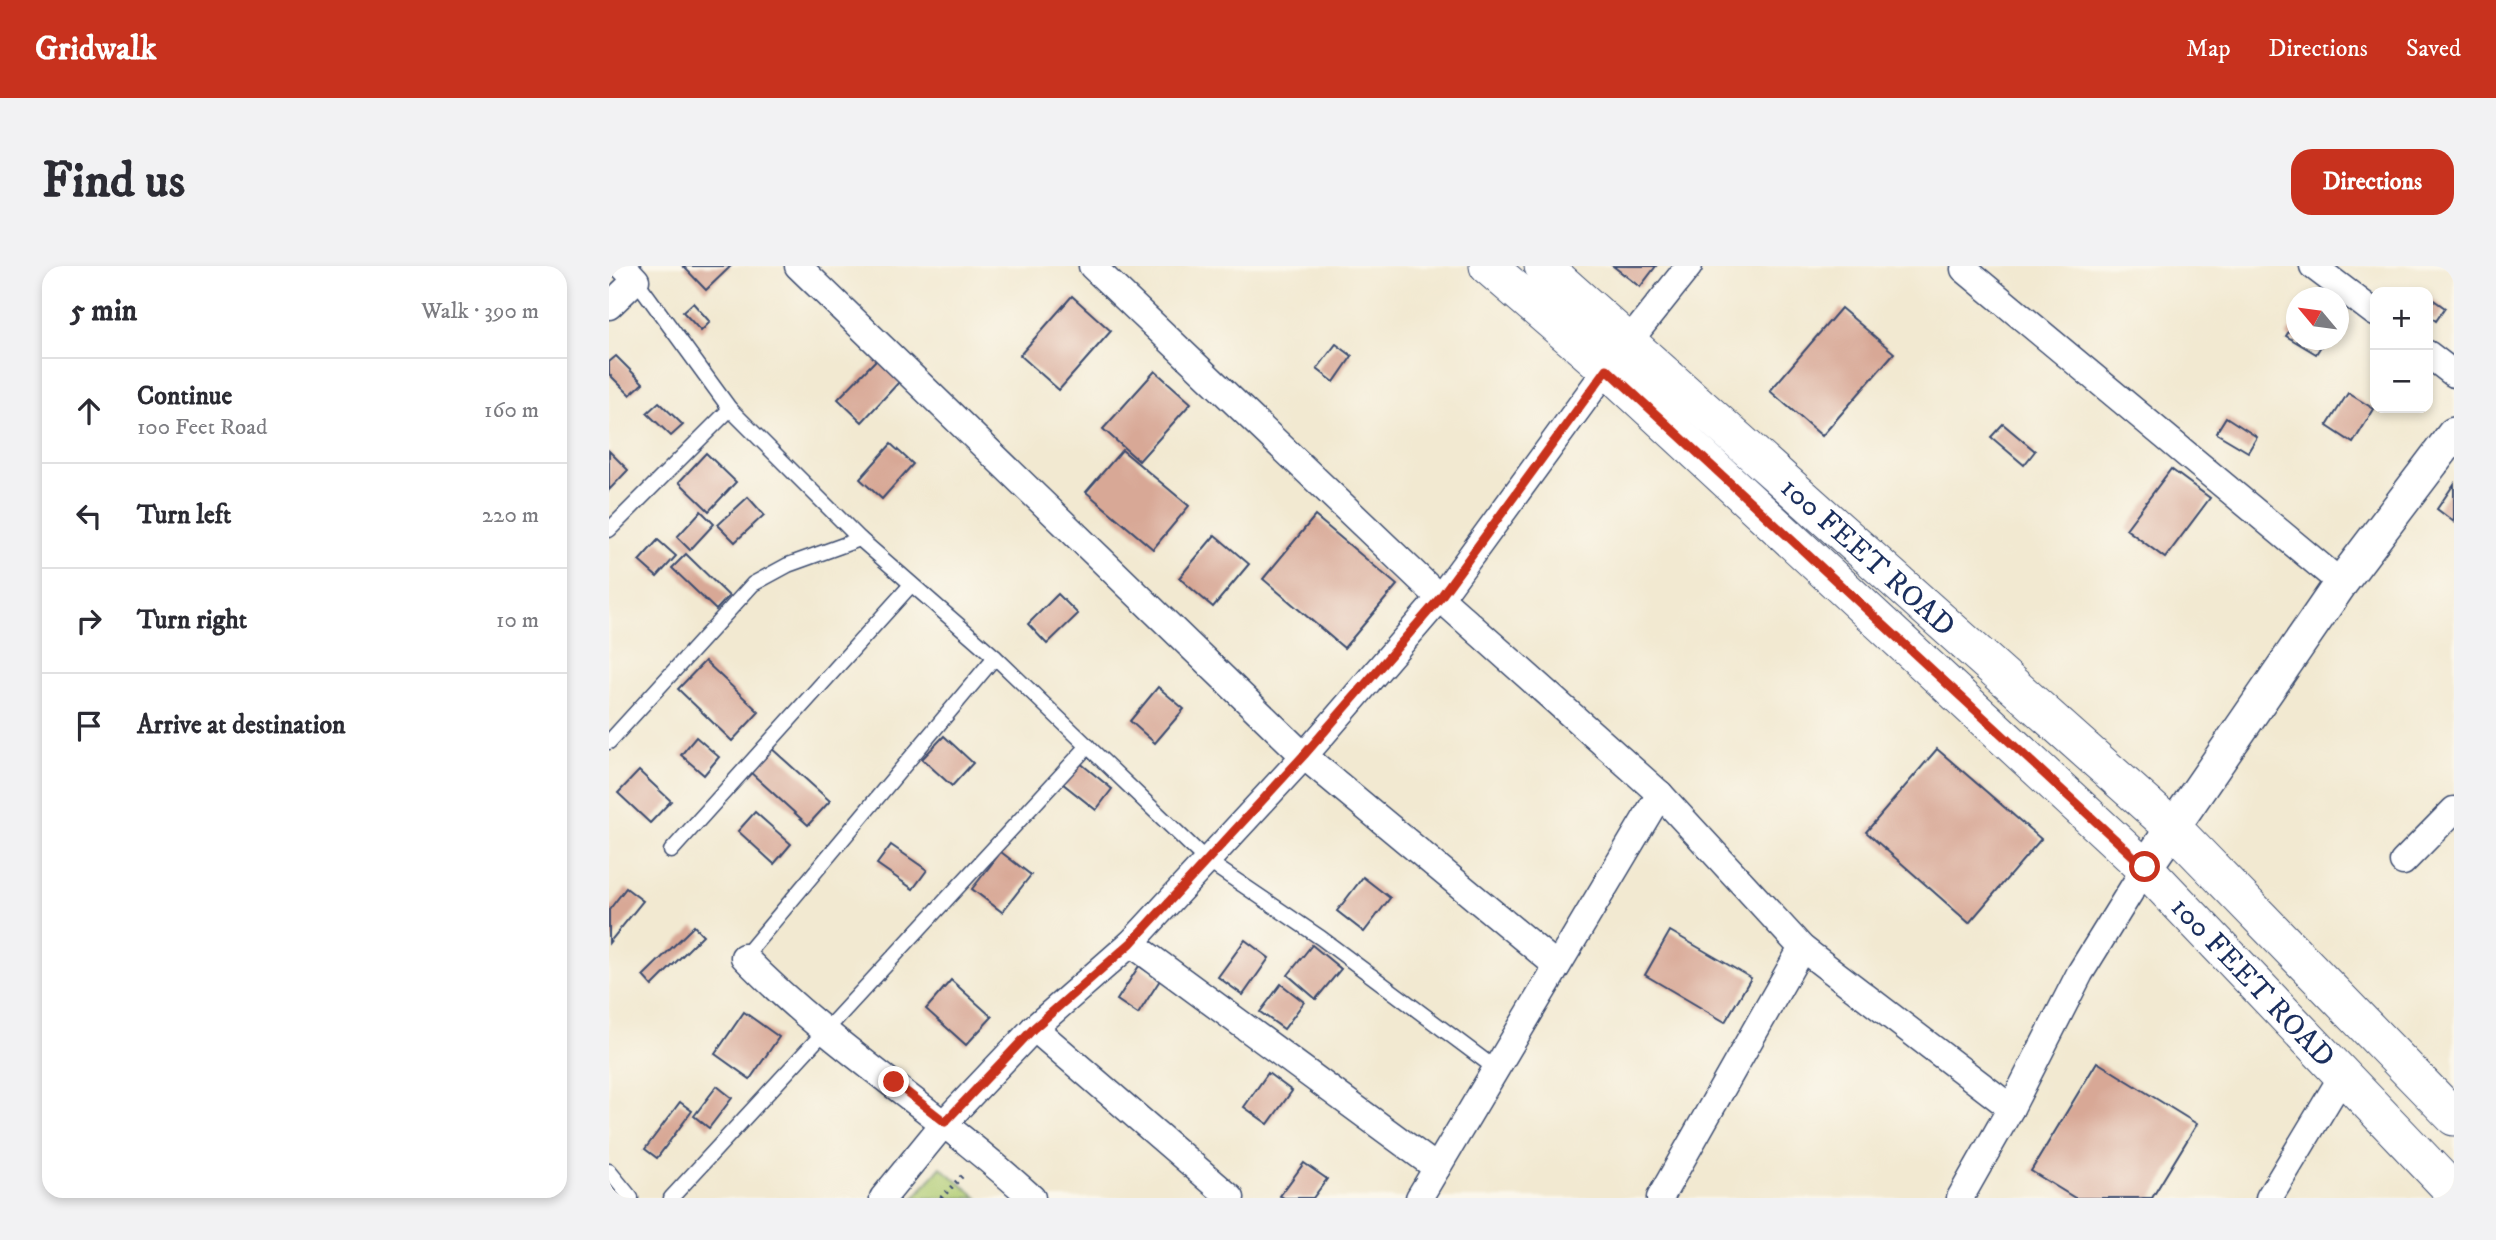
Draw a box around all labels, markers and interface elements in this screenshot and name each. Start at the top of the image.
text: Gridwalk [35,29,157,70]
text: Map [2186,34,2231,64]
text: Directions [2269,34,2368,64]
text: Saved [2406,34,2461,64]
button: Directions [2291,149,2454,215]
text: Find us [42,151,185,213]
north arrow [2286,287,2349,350]
map controls [2370,287,2433,413]
button: + [2370,287,2433,350]
text: 5 min [70,293,137,330]
text: Walk · 390 m [421,297,539,326]
button: − [2370,350,2433,413]
text: Continue [137,380,232,413]
icon: ahead [70,392,108,430]
text: 160 m [484,396,539,425]
text: 100 Feet Road [137,413,268,442]
street label: 100 FEET ROAD [1772,470,1962,645]
icon: left [70,497,108,535]
text: Turn left [137,499,231,532]
text: 220 m [482,501,539,530]
icon: right [70,602,108,640]
text: Turn right [137,604,247,637]
text: 10 m [496,606,539,635]
icon: arrive [70,707,108,745]
text: Arrive at destination [137,709,346,742]
route start [2129,851,2160,882]
street label: 100 FEET ROAD [2162,889,2342,1076]
route end [878,1066,909,1097]

